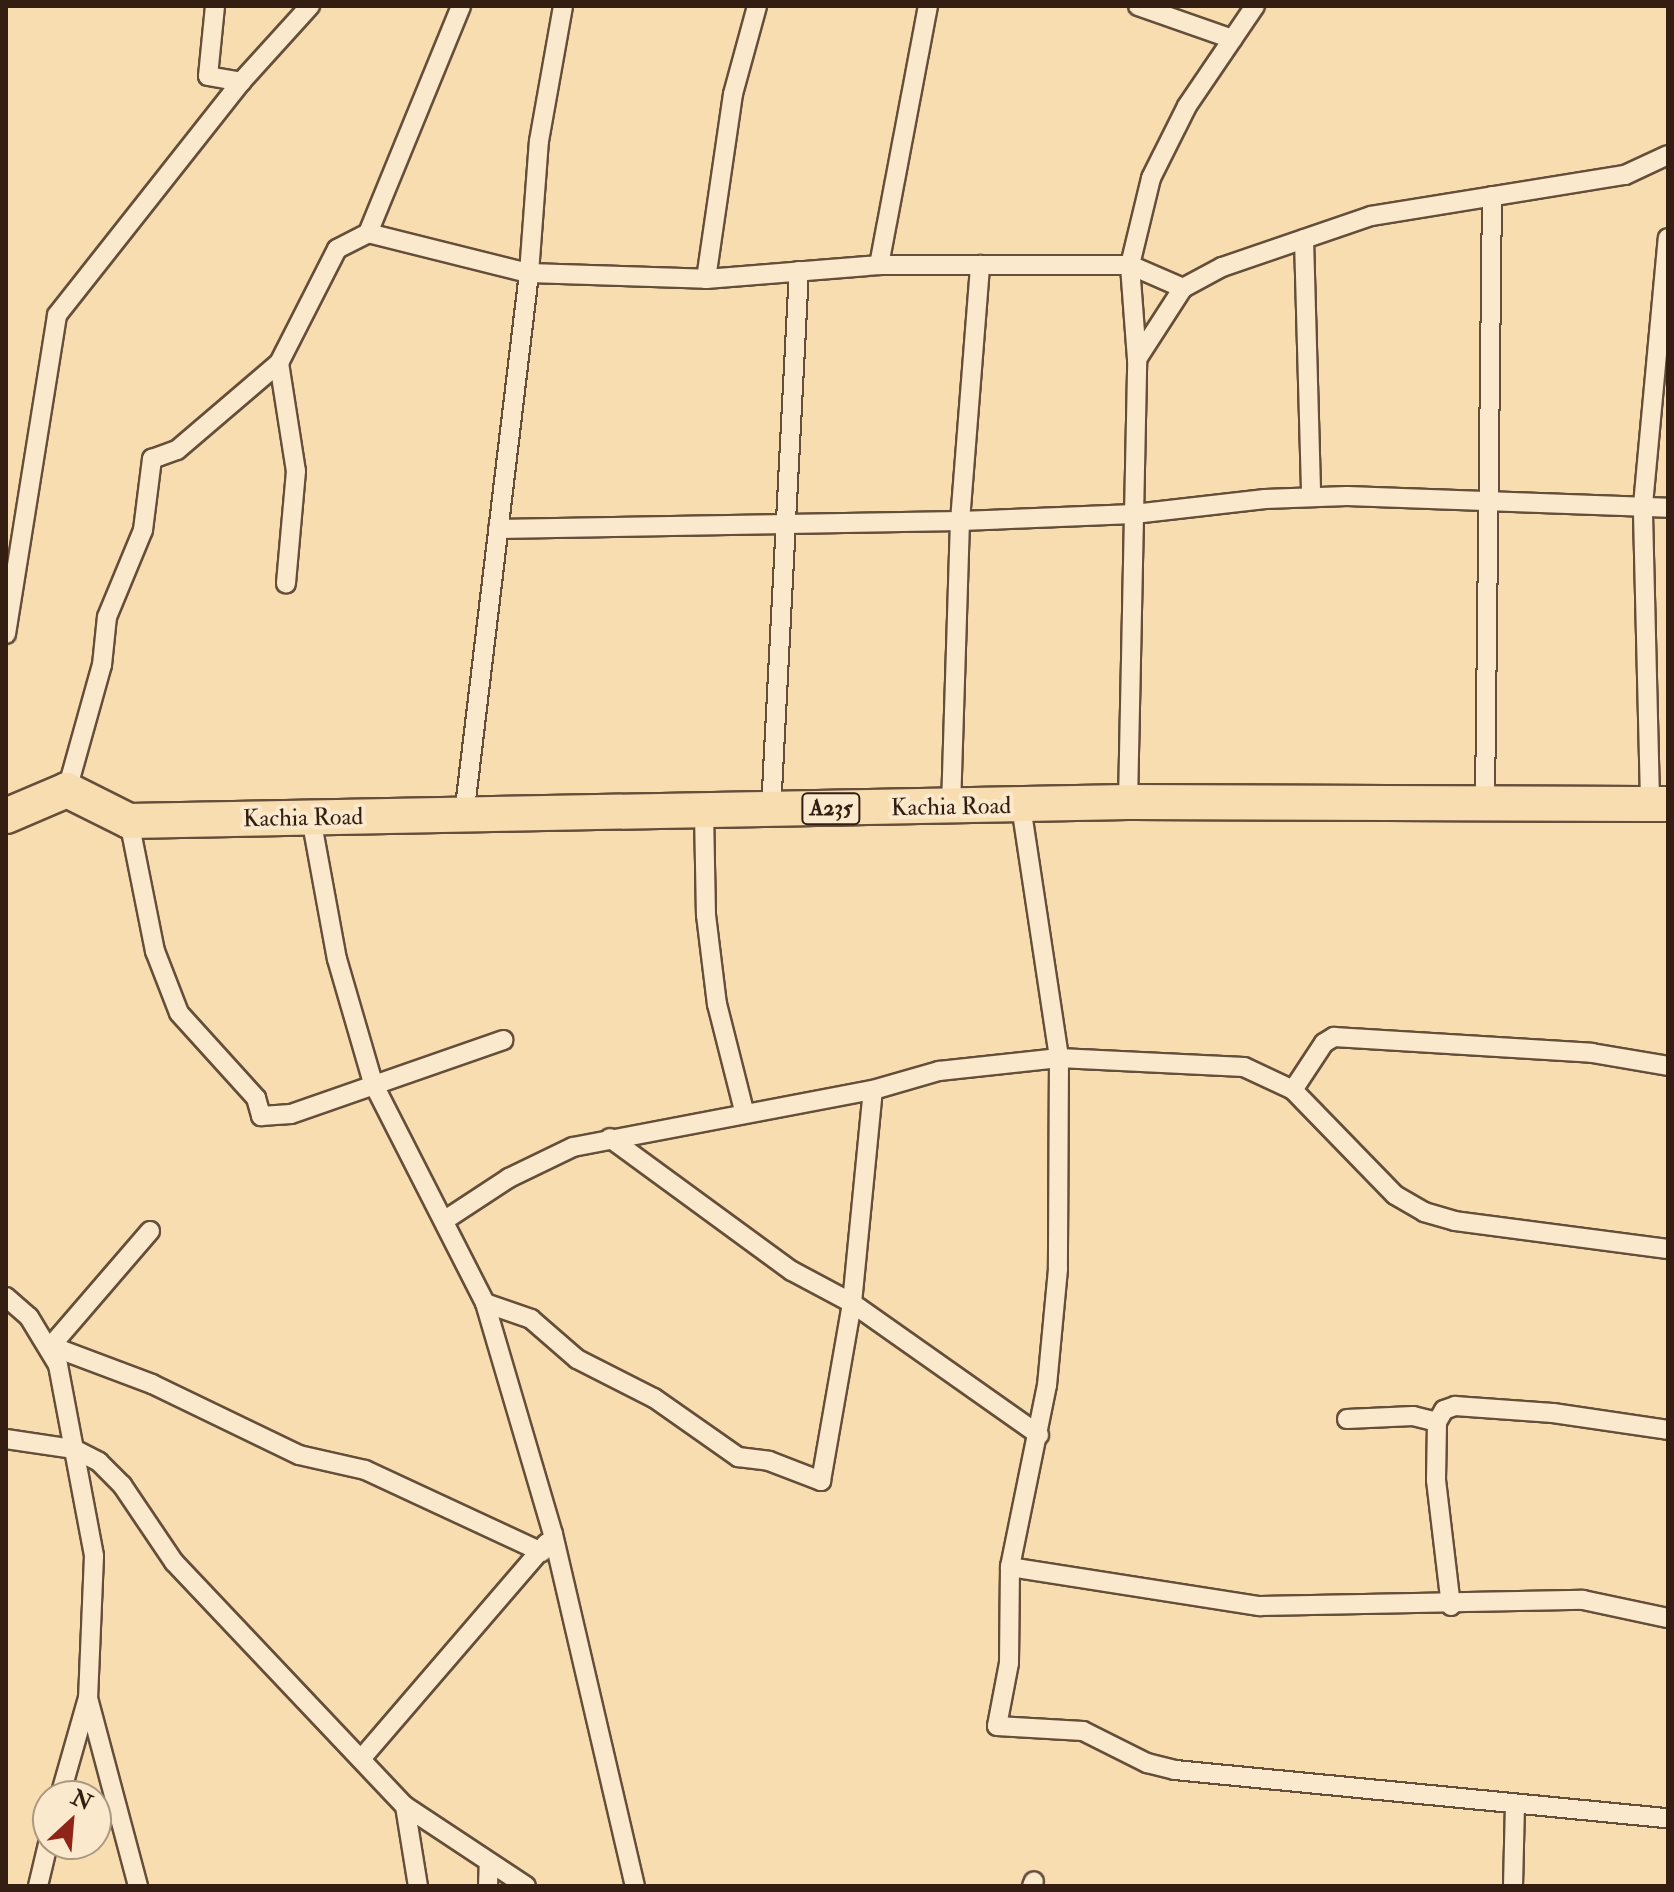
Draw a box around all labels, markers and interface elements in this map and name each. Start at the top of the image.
road number: A235 [801,791,861,827]
street label: Kachia Road [891,792,1011,822]
street label: Kachia Road [243,803,363,833]
north arrow [32,1780,112,1860]
text: N [67,1783,97,1817]

